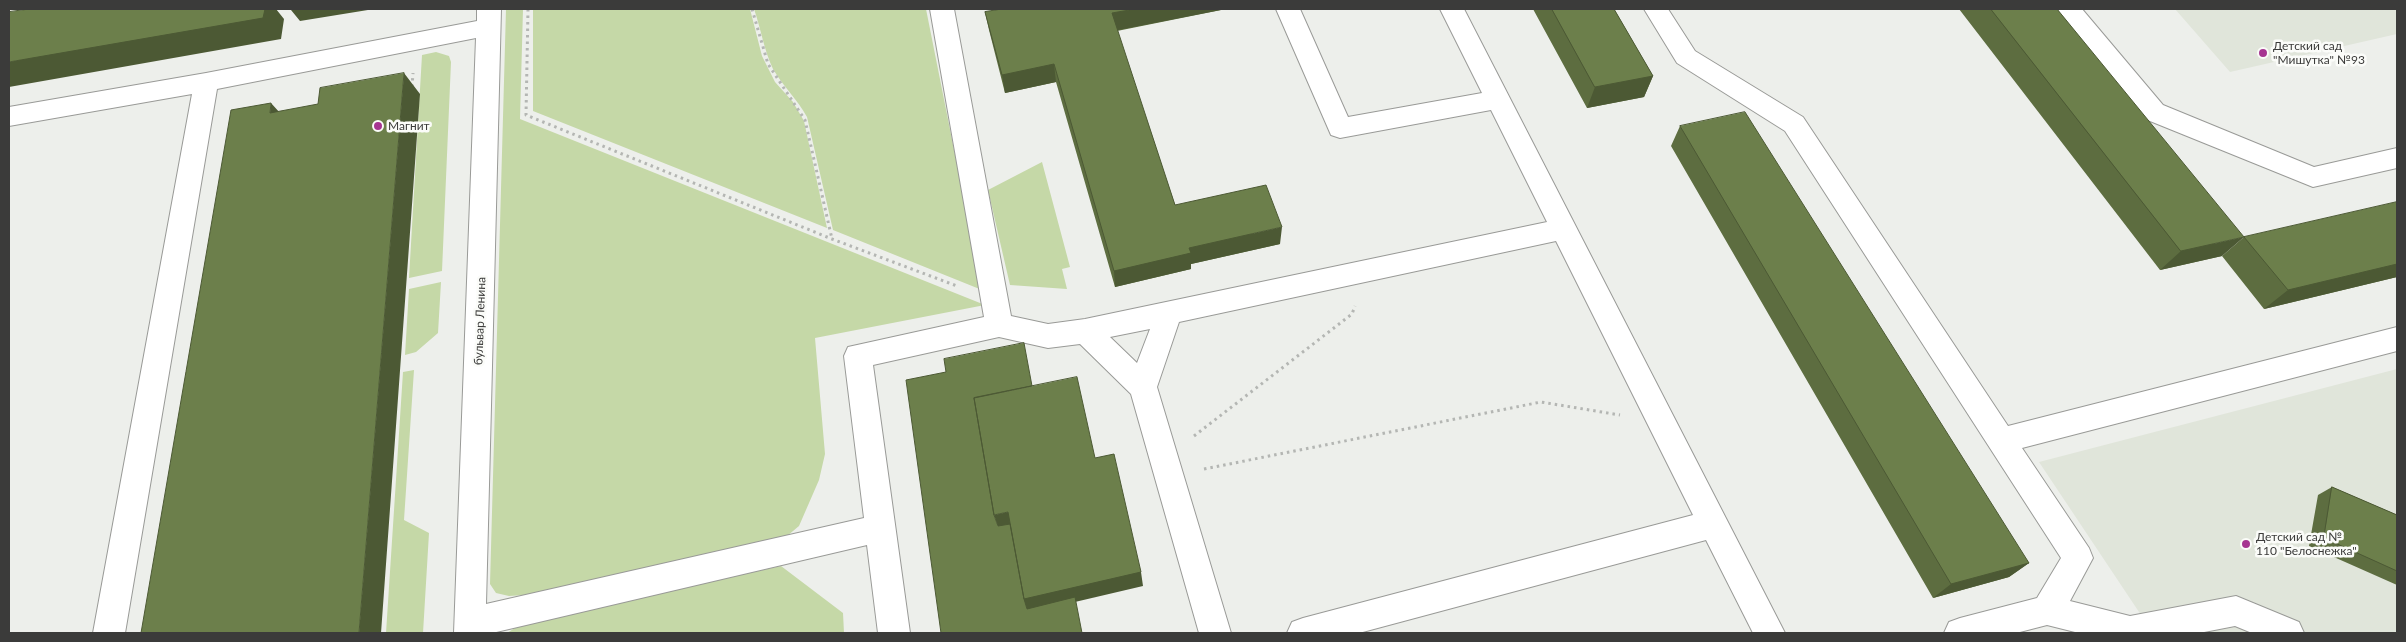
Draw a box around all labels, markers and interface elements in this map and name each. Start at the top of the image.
place label: Детский сад "Мишутка" №93 [2273,39,2365,67]
marker: Детский сад "Мишутка" №93 [2257,47,2269,59]
place label: Магнит [388,119,430,133]
marker: Магнит [372,120,384,132]
street label: бульвар Ленина [471,277,489,365]
place label: Детский сад № 110 "Белоснежка" [2256,530,2357,558]
marker: Детский сад № 110 "Белоснежка" [2240,538,2252,550]

